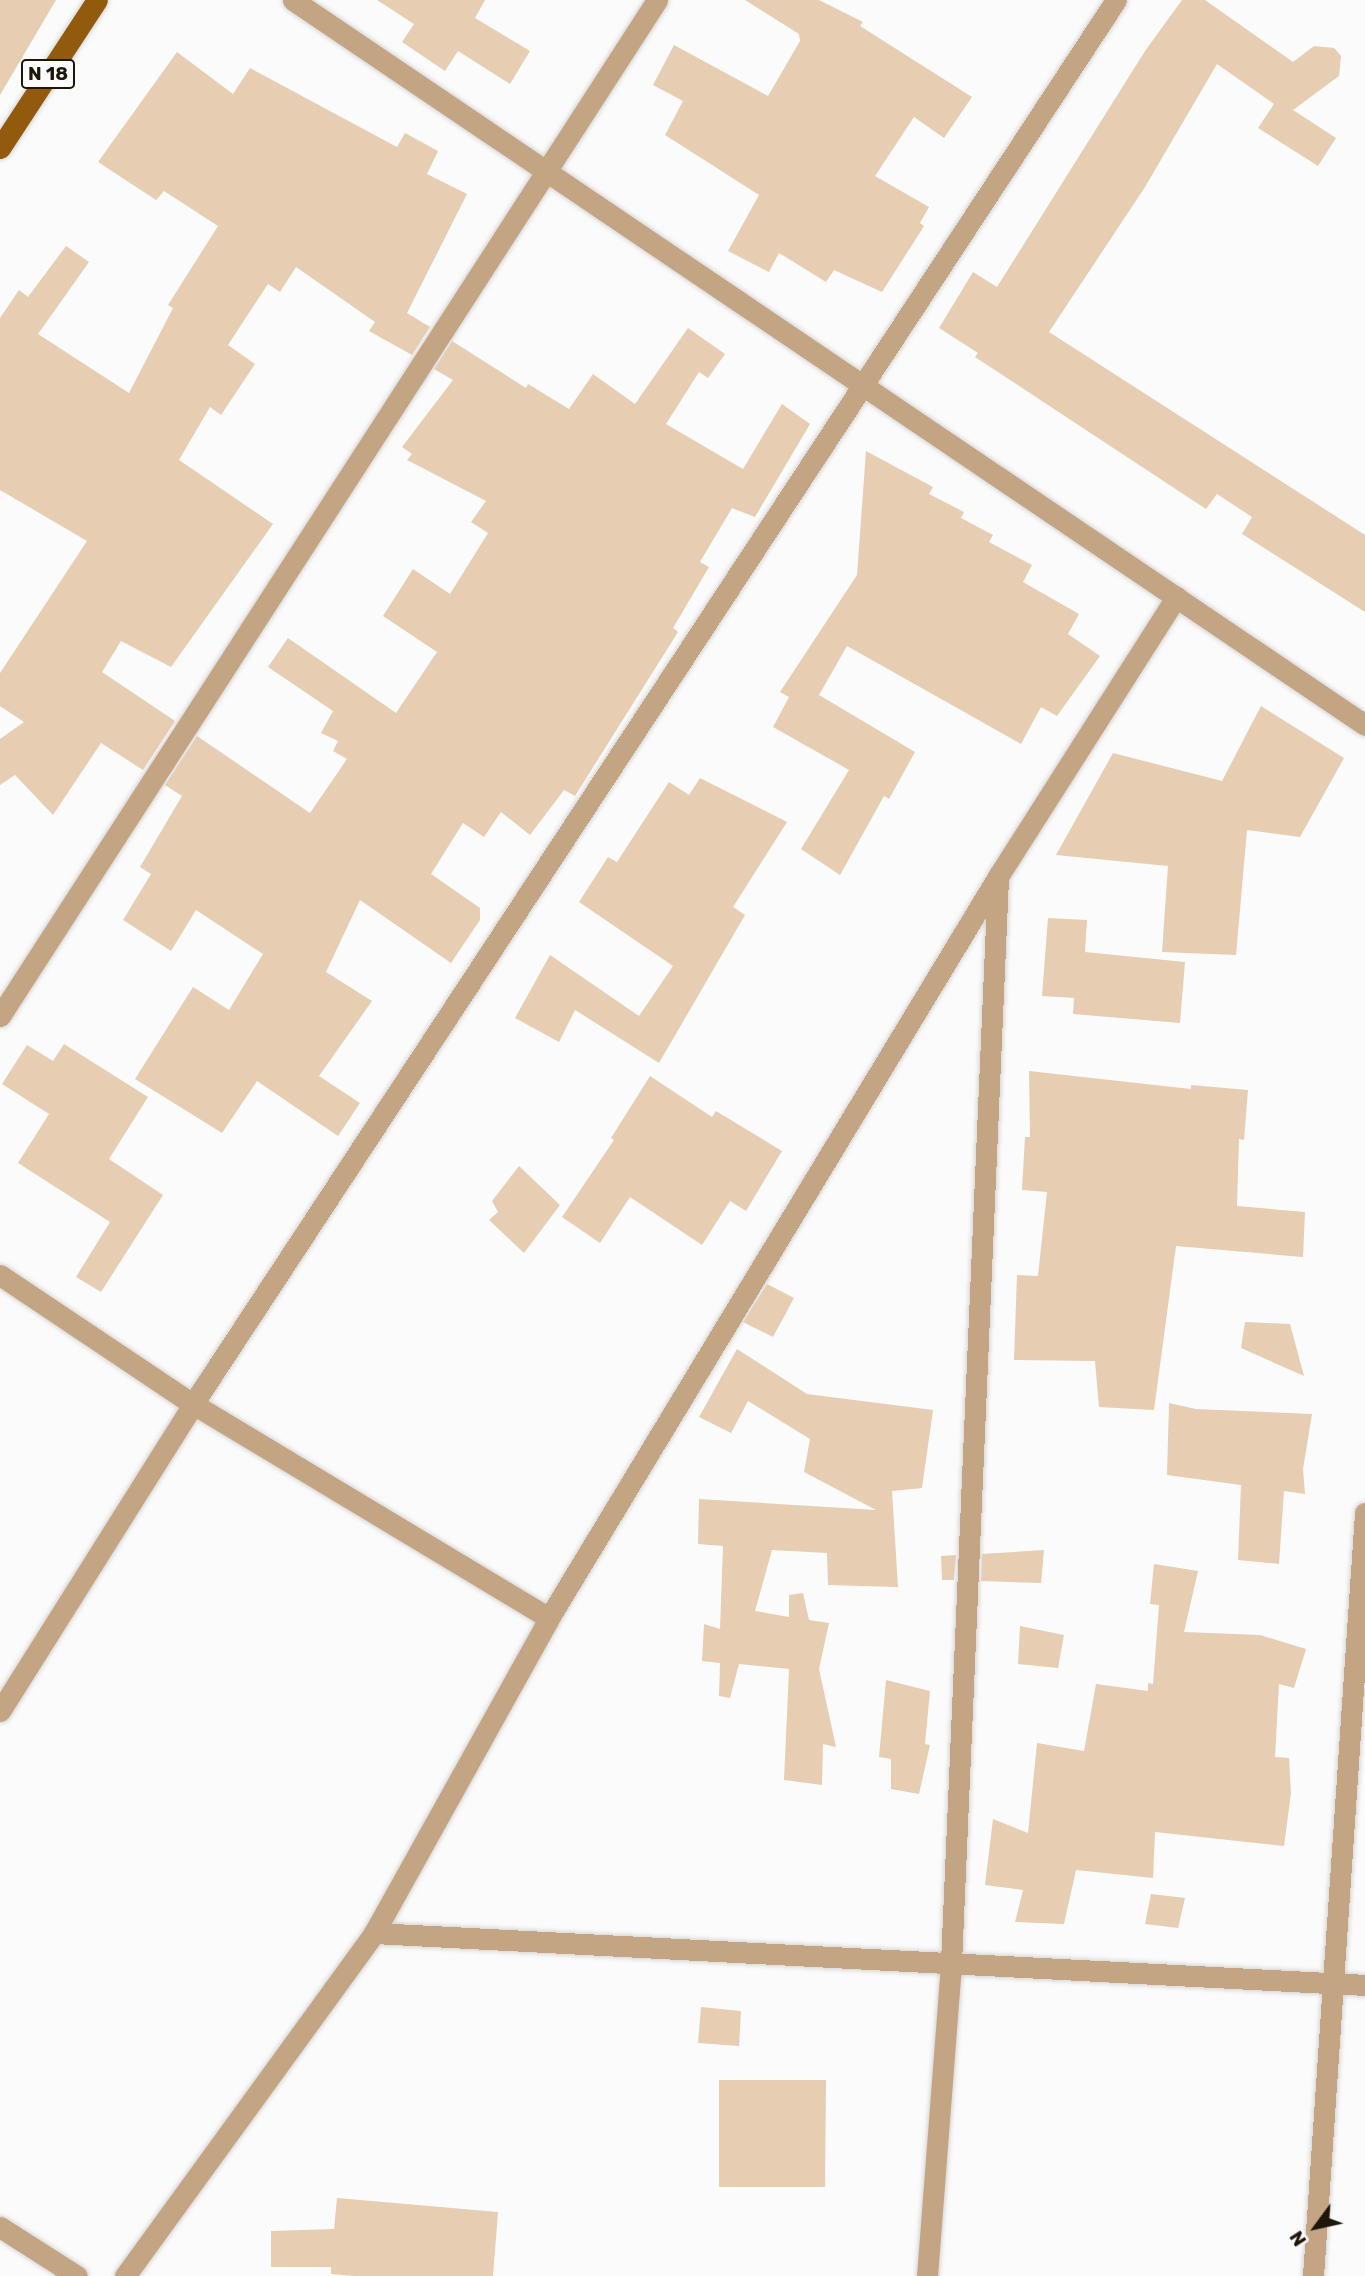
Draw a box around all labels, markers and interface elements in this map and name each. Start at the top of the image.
road number: N 18 [20,58,76,90]
north arrow [1281,2192,1351,2262]
text: N [1285,2227,1311,2251]

